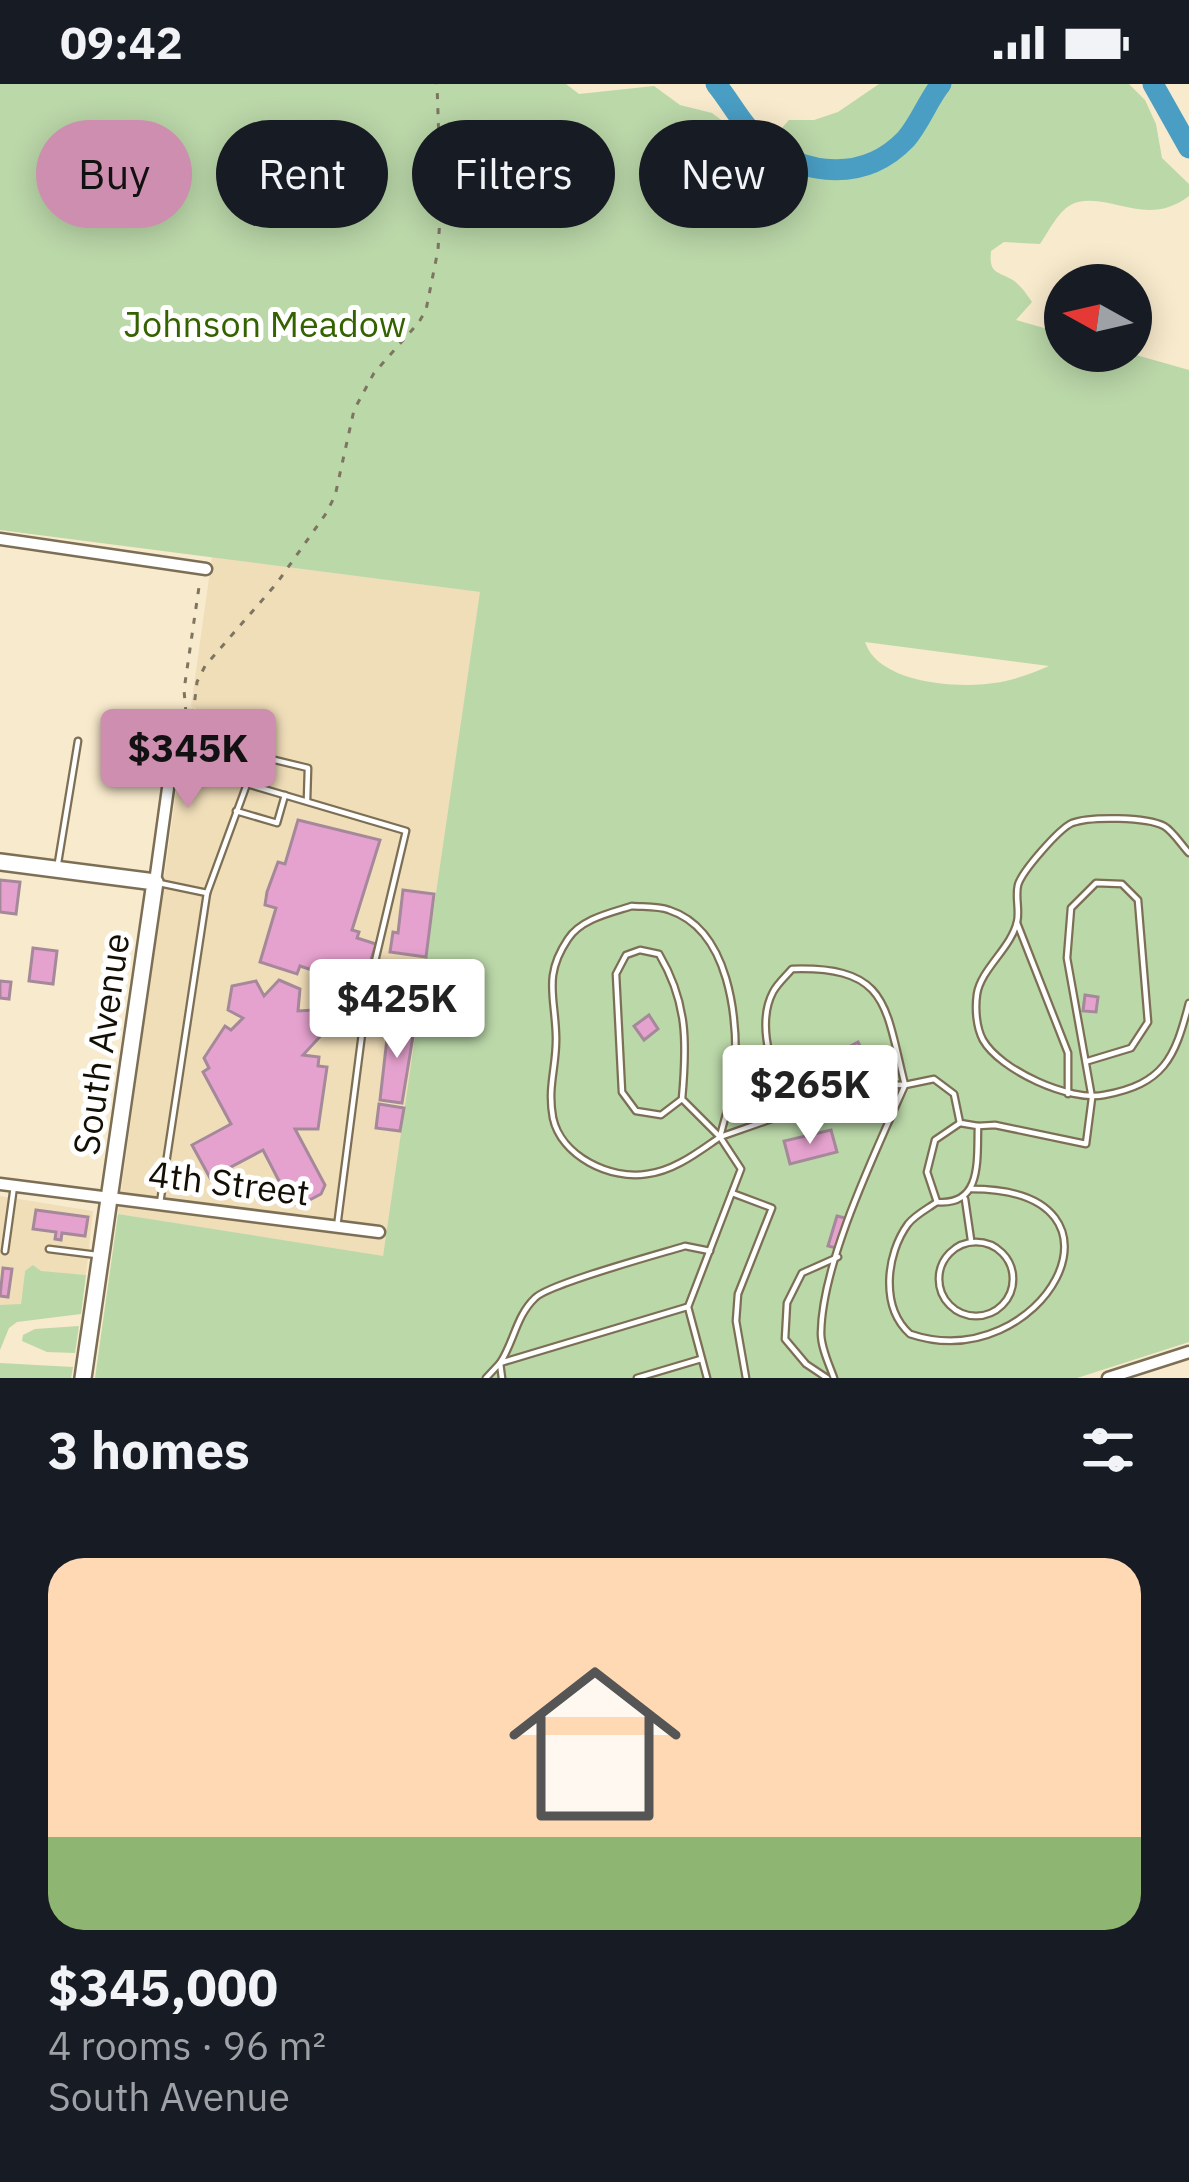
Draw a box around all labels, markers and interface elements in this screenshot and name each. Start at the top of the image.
text: 09:42 [60,13,183,71]
chip: Buy [36,120,192,228]
chip: Rent [216,120,388,228]
chip: Filters [412,120,615,228]
chip: New [639,120,808,228]
north arrow [1044,264,1152,372]
map controls [1044,264,1152,372]
park label: Johnson Meadow [124,300,406,347]
pin: $345K [104,709,272,811]
text: $345K [128,722,248,773]
street label: South Avenue [62,930,139,1158]
pin: $425K [313,959,481,1061]
text: $425K [337,972,457,1023]
pin: $265K [726,1045,894,1147]
text: $265K [750,1058,870,1109]
street label: 4th Street [146,1149,312,1216]
text: 3 homes [48,1417,250,1483]
icon: filters [1075,1417,1141,1483]
icon: home [487,1636,703,1852]
text: $345,000 [48,1954,278,2020]
text: 4 rooms · 96 m² [48,2020,326,2071]
text: South Avenue [48,2071,290,2122]

